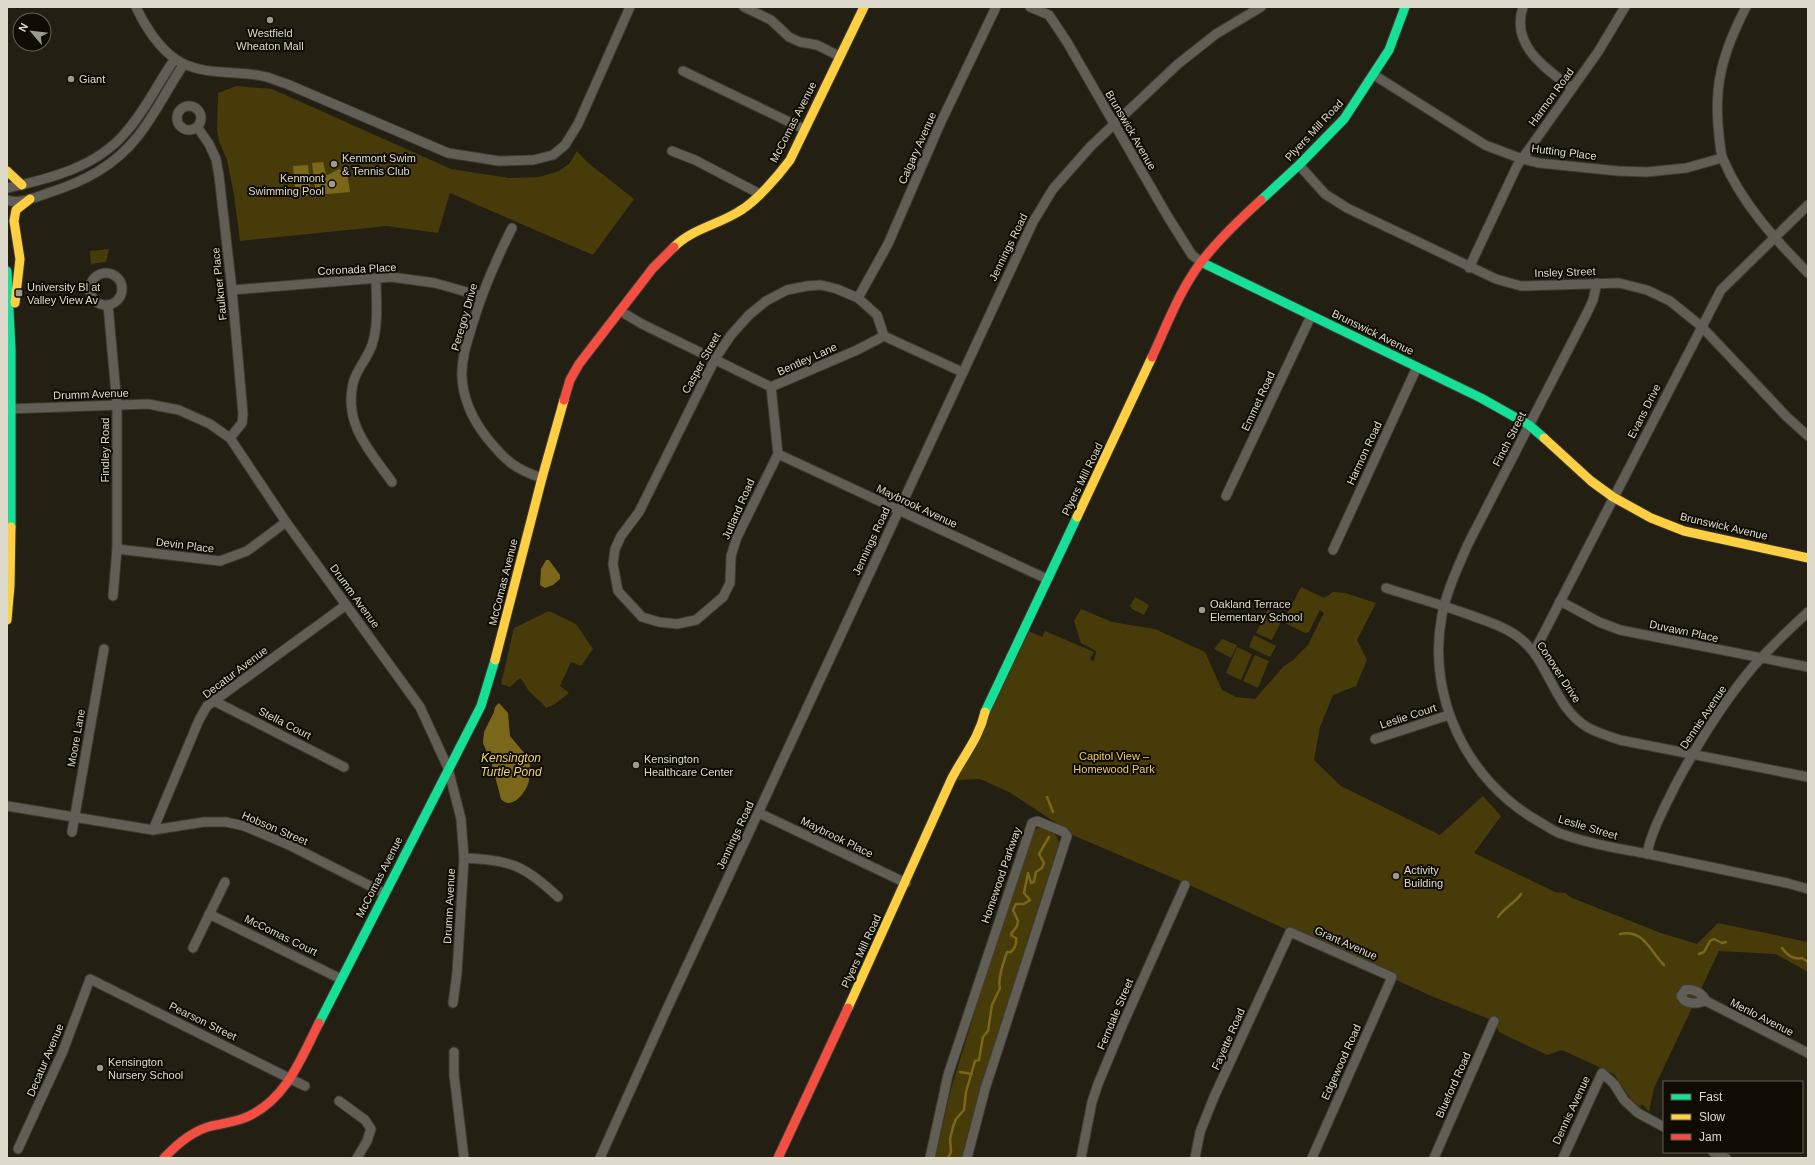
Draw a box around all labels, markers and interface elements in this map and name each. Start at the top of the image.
north arrow [12,12,52,52]
marker: Westfield Wheaton Mall [265,15,275,25]
text: N [16,21,30,34]
place label: Westfield Wheaton Mall [236,27,304,52]
street label: Harmon Road [1526,66,1576,128]
place label: Giant [79,73,105,85]
marker: Giant [66,74,76,84]
street label: McComas Avenue [767,80,819,164]
street label: Brunswick Avenue [1103,88,1159,172]
street label: Plyers Mill Road [1283,97,1345,163]
street label: Calgary Avenue [896,110,938,186]
street label: Hutting Place [1531,142,1597,162]
place label: Kenmont Swim & Tennis Club [342,152,416,177]
marker: Kenmont Swim & Tennis Club [329,159,339,169]
place label: Kenmont Swimming Pool [248,172,324,197]
marker: Kenmont Swimming Pool [327,179,337,189]
street label: Jennings Road [987,211,1029,283]
street label: Faulkner Place [209,247,229,321]
street label: Coronada Place [317,261,397,277]
street label: Insley Street [1534,265,1596,279]
place label: University Bl at Valley View Av [27,281,100,306]
street label: Peregoy Drive [449,282,479,352]
marker: University Bl at Valley View Av [14,288,24,298]
street label: Brunswick Avenue [1330,307,1416,357]
street label: Casper Street [679,330,723,396]
street label: Bentley Lane [775,340,839,378]
street label: Emmet Road [1239,369,1277,433]
street label: Evans Drive [1625,382,1663,440]
street label: Drumm Avenue [53,387,129,401]
street label: Finch Street [1490,410,1528,468]
street label: Findley Road [99,418,111,482]
street label: Harmon Road [1344,419,1384,487]
street label: Plyers Mill Road [1059,441,1105,517]
street label: Jutland Road [719,477,757,541]
street label: Maybrook Avenue [875,482,959,530]
street label: Jennings Road [850,505,892,577]
street label: Brunswick Avenue [1679,510,1769,542]
street label: Devin Place [155,535,215,555]
street label: McComas Avenue [486,537,520,627]
street label: Drumm Avenue [328,562,382,630]
place label: Oakland Terrace Elementary School [1210,598,1302,623]
marker: Oakland Terrace Elementary School [1197,605,1207,615]
street label: Duvawn Place [1648,618,1720,644]
street label: Conover Drive [1535,639,1583,705]
street label: Decatur Avenue [200,644,270,700]
street label: Dennis Avenue [1677,683,1729,751]
street label: Leslie Court [1378,701,1438,731]
street label: Stella Court [257,705,313,741]
street label: Moore Lane [65,708,87,768]
park label: Capitol View – Homewood Park [1073,750,1155,775]
water label: Kensington Turtle Pond [480,751,542,779]
place label: Kensington Healthcare Center [644,753,734,778]
marker: Kensington Healthcare Center [631,760,641,770]
street label: Jennings Road [714,799,756,871]
street label: Hobson Street [240,809,310,847]
street label: Leslie Street [1557,812,1619,842]
street label: Maybrook Place [799,814,875,860]
street label: Homewood Parkway [979,825,1023,925]
street label: McComas Avenue [353,835,405,919]
place label: Activity Building [1404,864,1443,889]
street label: Drumm Avenue [441,868,457,944]
marker: Activity Building [1391,871,1401,881]
street label: McComas Court [243,912,319,958]
street label: Plyers Mill Road [839,912,883,990]
street label: Grant Avenue [1313,924,1379,962]
street label: Ferndale Street [1095,977,1135,1051]
street label: Menlo Avenue [1728,996,1796,1038]
street label: Pearson Street [167,1000,239,1042]
street label: Fayette Road [1209,1006,1247,1072]
street label: Decatur Avenue [24,1022,66,1098]
street label: Edgewood Road [1319,1022,1363,1102]
street label: Blueford Road [1433,1050,1473,1120]
place label: Kensington Nursery School [108,1056,183,1081]
marker: Kensington Nursery School [95,1063,105,1073]
street label: Dennis Avenue [1550,1074,1592,1146]
legend [1663,1081,1803,1153]
text: Fast [1699,1090,1723,1104]
text: Slow [1699,1110,1725,1124]
text: Jam [1699,1130,1722,1144]

